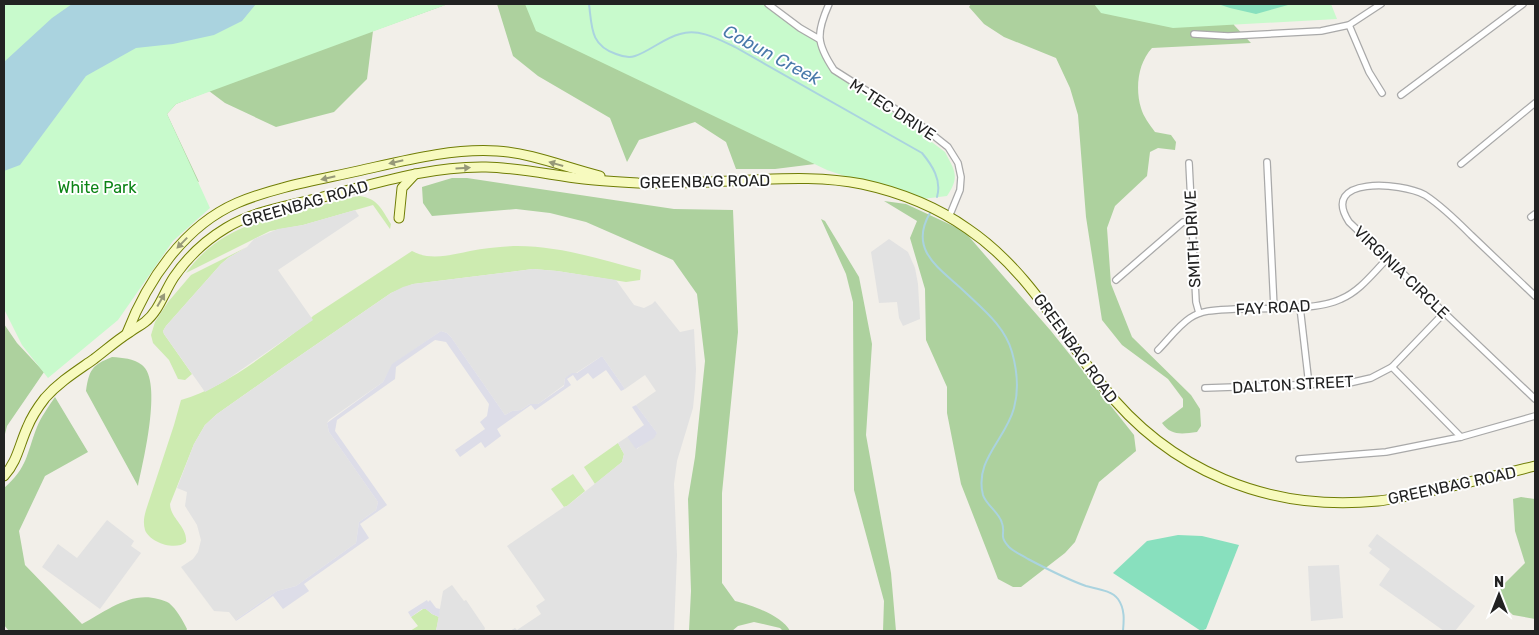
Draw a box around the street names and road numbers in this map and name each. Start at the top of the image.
street label: M-TEC DRIVE [846,75,939,144]
street label: GREENBAG ROAD [640,171,770,192]
street label: GREENBAG ROAD [240,176,371,231]
street label: SMITH DRIVE [1180,190,1205,288]
street label: VIRGINIA CIRCLE [1350,222,1453,323]
street label: GREENBAG ROAD [1030,290,1122,407]
street label: FAY ROAD [1235,296,1311,319]
street label: DALTON STREET [1232,372,1354,397]
street label: GREENBAG ROAD [1386,463,1518,508]

